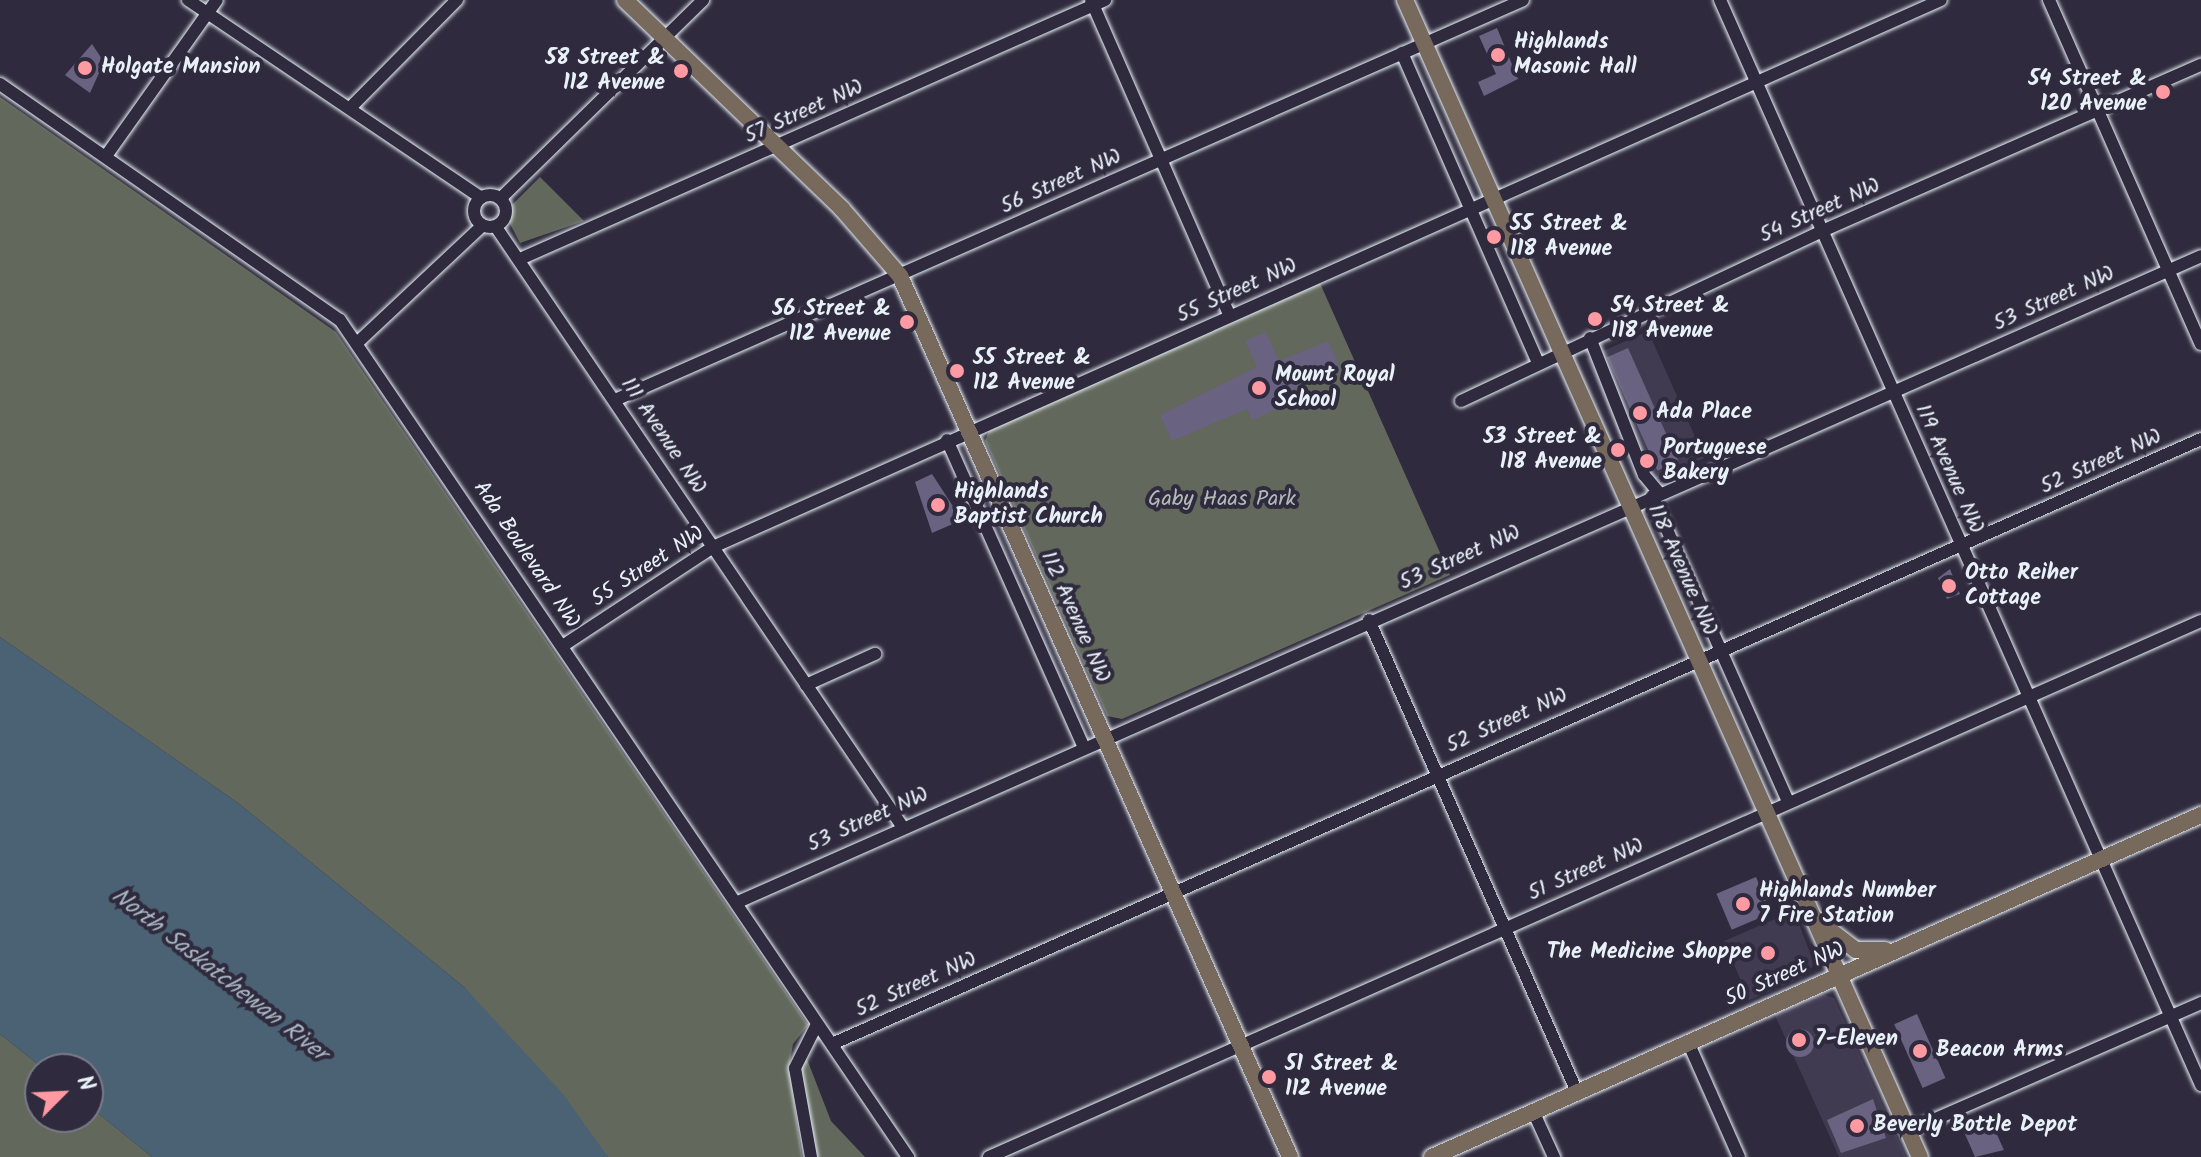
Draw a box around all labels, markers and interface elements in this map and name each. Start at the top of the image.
place label: Highlands Masonic Hall [1514,29,1637,80]
place label: 58 Street & 112 Avenue [545,45,665,96]
marker: Highlands Masonic Hall [1489,46,1507,64]
place label: Holgate Mansion [101,55,260,81]
marker: Holgate Mansion [76,59,94,77]
marker: 58 Street & 112 Avenue [672,62,690,80]
place label: 54 Street & 120 Avenue [2028,66,2147,118]
street label: 57 Street NW [740,74,868,150]
marker: 54 Street & 120 Avenue [2154,83,2172,101]
street label: 56 Street NW [996,144,1126,220]
street label: 54 Street NW [1755,173,1885,249]
place label: 55 Street & 118 Avenue [1510,211,1628,262]
marker: 55 Street & 118 Avenue [1485,228,1503,246]
street label: 55 Street NW [1173,253,1301,329]
street label: 53 Street NW [1989,261,2119,337]
place label: 54 Street & 118 Avenue [1611,293,1730,344]
place label: 56 Street & 112 Avenue [772,296,891,348]
marker: 54 Street & 118 Avenue [1586,310,1604,328]
marker: 56 Street & 112 Avenue [898,313,916,331]
place label: 55 Street & 112 Avenue [973,345,1091,396]
marker: 55 Street & 112 Avenue [948,362,966,380]
place label: Mount Royal School [1275,362,1395,414]
street label: 111 Avenue NW [614,373,712,499]
marker: Mount Royal School [1250,379,1268,397]
place label: Ada Place [1656,400,1752,426]
street label: 119 Avenue NW [1909,400,1989,538]
marker: Ada Place [1631,404,1649,422]
street label: 52 Street NW [2036,423,2166,501]
place label: 53 Street & 118 Avenue [1483,424,1602,476]
place label: Portuguese Bakery [1663,435,1767,486]
marker: 53 Street & 118 Avenue [1609,441,1627,459]
marker: Portuguese Bakery [1638,452,1656,470]
street label: Ada Boulevard NW [467,476,585,634]
place label: Highlands Baptist Church [954,479,1103,530]
park label: Gaby Haas Park [1148,487,1296,513]
marker: Highlands Baptist Church [929,496,947,514]
street label: 118 Avenue NW [1641,500,1723,640]
street label: 53 Street NW [1395,520,1525,596]
street label: 55 Street NW [587,521,709,613]
street label: 112 Avenue NW [1034,547,1116,687]
place label: Otto Reiher Cottage [1965,560,2078,612]
marker: Otto Reiher Cottage [1940,577,1958,595]
street label: 52 Street NW [1442,682,1572,760]
street label: 53 Street NW [803,782,933,858]
street label: 51 Street NW [1524,833,1648,907]
place label: Highlands Number 7 Fire Station [1759,878,1936,930]
water label: North Saskatchewan River [105,882,333,1068]
marker: Highlands Number 7 Fire Station [1734,895,1752,913]
street label: 50 Street NW [1721,937,1849,1013]
place label: The Medicine Shoppe [1547,940,1752,966]
marker: The Medicine Shoppe [1759,944,1777,962]
street label: 52 Street NW [851,946,981,1024]
place label: 7-Eleven [1815,1027,1898,1053]
marker: 7-Eleven [1790,1031,1808,1049]
place label: Beacon Arms [1936,1038,2063,1064]
marker: Beacon Arms [1911,1042,1929,1060]
place label: 51 Street & 112 Avenue [1285,1051,1398,1102]
north arrow [24,1053,104,1133]
marker: 51 Street & 112 Avenue [1260,1068,1278,1086]
text: N [66,1070,103,1097]
place label: Beverly Bottle Depot [1873,1113,2077,1139]
marker: Beverly Bottle Depot [1848,1117,1866,1135]

